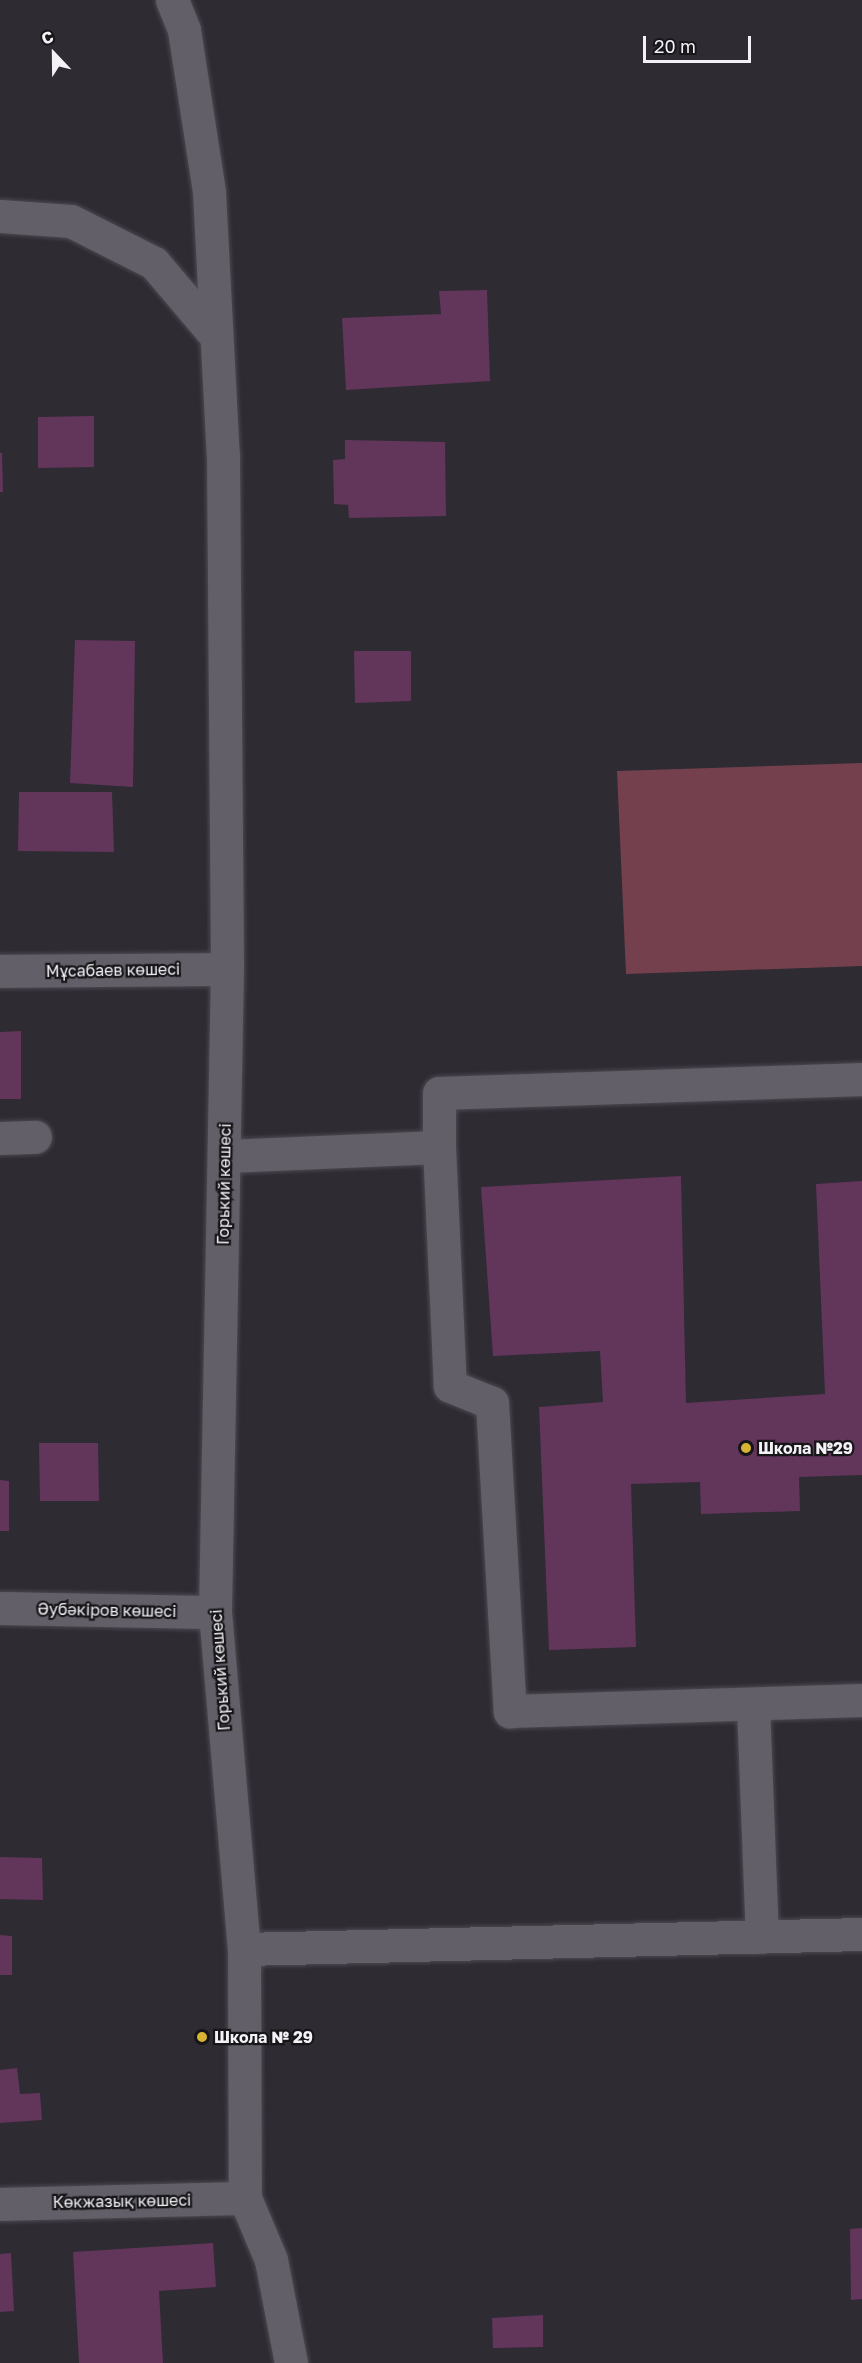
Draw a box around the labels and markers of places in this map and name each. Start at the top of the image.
place label: Школа №29 [758,1438,853,1458]
marker: Школа №29 [739,1441,753,1455]
place label: Школа № 29 [214,2027,313,2047]
marker: Школа № 29 [195,2030,209,2044]

